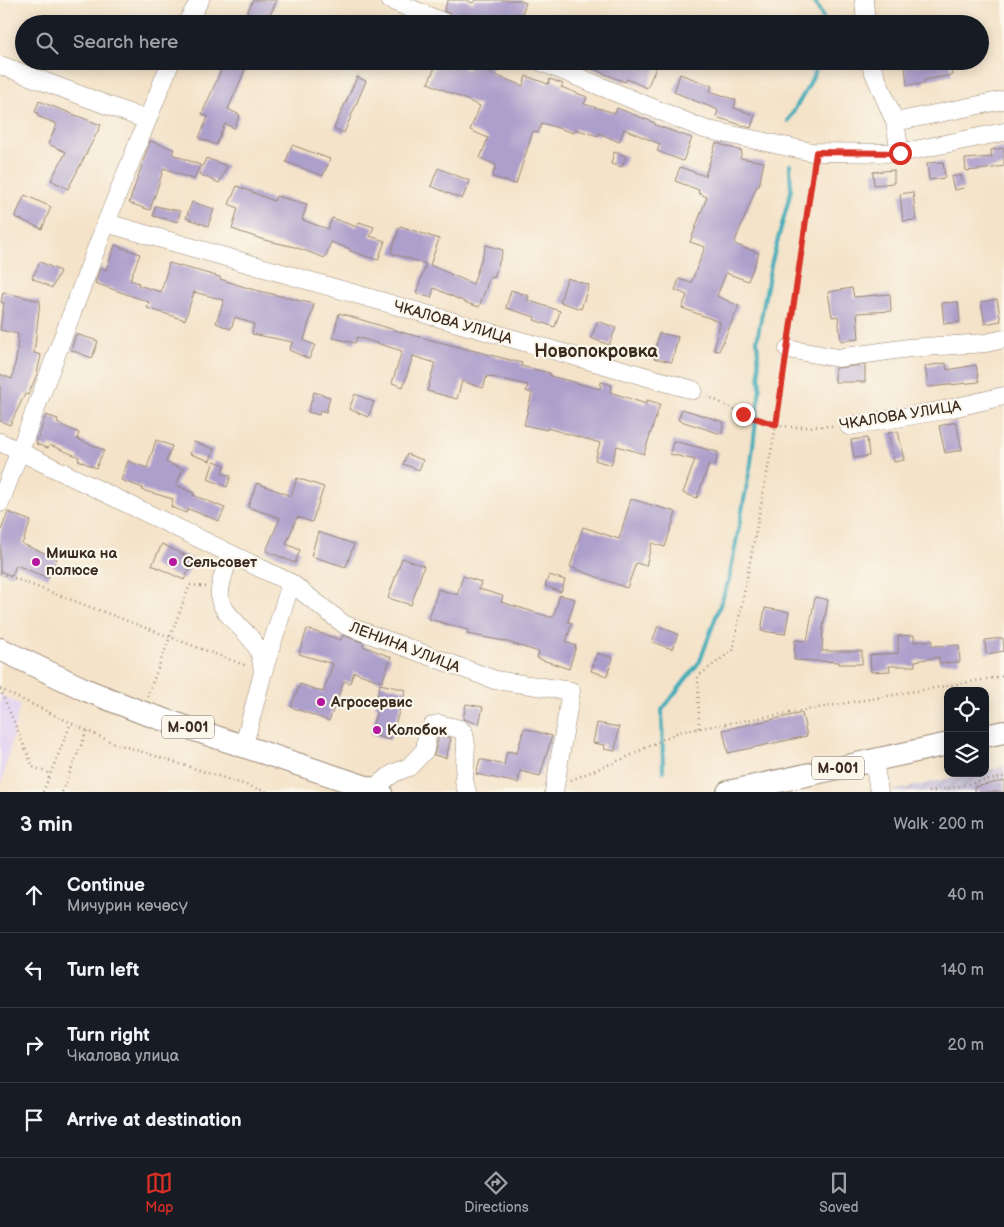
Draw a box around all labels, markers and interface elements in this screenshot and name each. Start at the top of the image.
search box [15,15,989,70]
icon: search [33,29,61,57]
text: Search here [73,31,178,54]
route start [889,142,912,165]
street label: ЧКАЛОВА УЛИЦА [391,296,515,349]
district label: Новопокровка [534,341,658,362]
street label: ЧКАЛОВА УЛИЦА [838,396,963,434]
route end [732,403,755,426]
place label: Мишка на полюсе [46,544,117,580]
place label: Сельсовет [183,553,258,572]
marker: Мишка на полюсе [30,556,42,568]
marker: Сельсовет [167,556,179,568]
street label: ЛЕНИНА УЛИЦА [346,617,464,678]
map controls [944,687,989,777]
button: locate [944,687,989,732]
place label: Агросервис [330,693,413,712]
marker: Агросервис [315,696,327,708]
road number: М-001 [162,716,214,739]
place label: Колобок [387,721,448,740]
marker: Колобок [371,724,383,736]
button: layers [944,732,989,777]
road number: М-001 [812,756,864,780]
text: 3 min [20,812,73,837]
text: Walk · 200 m [894,815,984,834]
text: Continue [67,874,145,897]
icon: ahead [20,881,48,909]
text: 40 m [947,886,984,905]
text: Мичурин көчөсү [67,897,188,916]
icon: left [20,956,48,984]
text: Turn left [67,959,139,982]
text: 140 m [941,961,984,980]
text: Turn right [67,1024,150,1047]
icon: right [20,1031,48,1059]
text: 20 m [948,1036,984,1055]
text: Чкалова улица [67,1047,179,1066]
icon: arrive [20,1106,48,1134]
text: Arrive at destination [67,1109,242,1132]
tab: Map [145,1169,174,1216]
tab: Directions [464,1169,529,1216]
tab: Saved [819,1169,859,1216]

